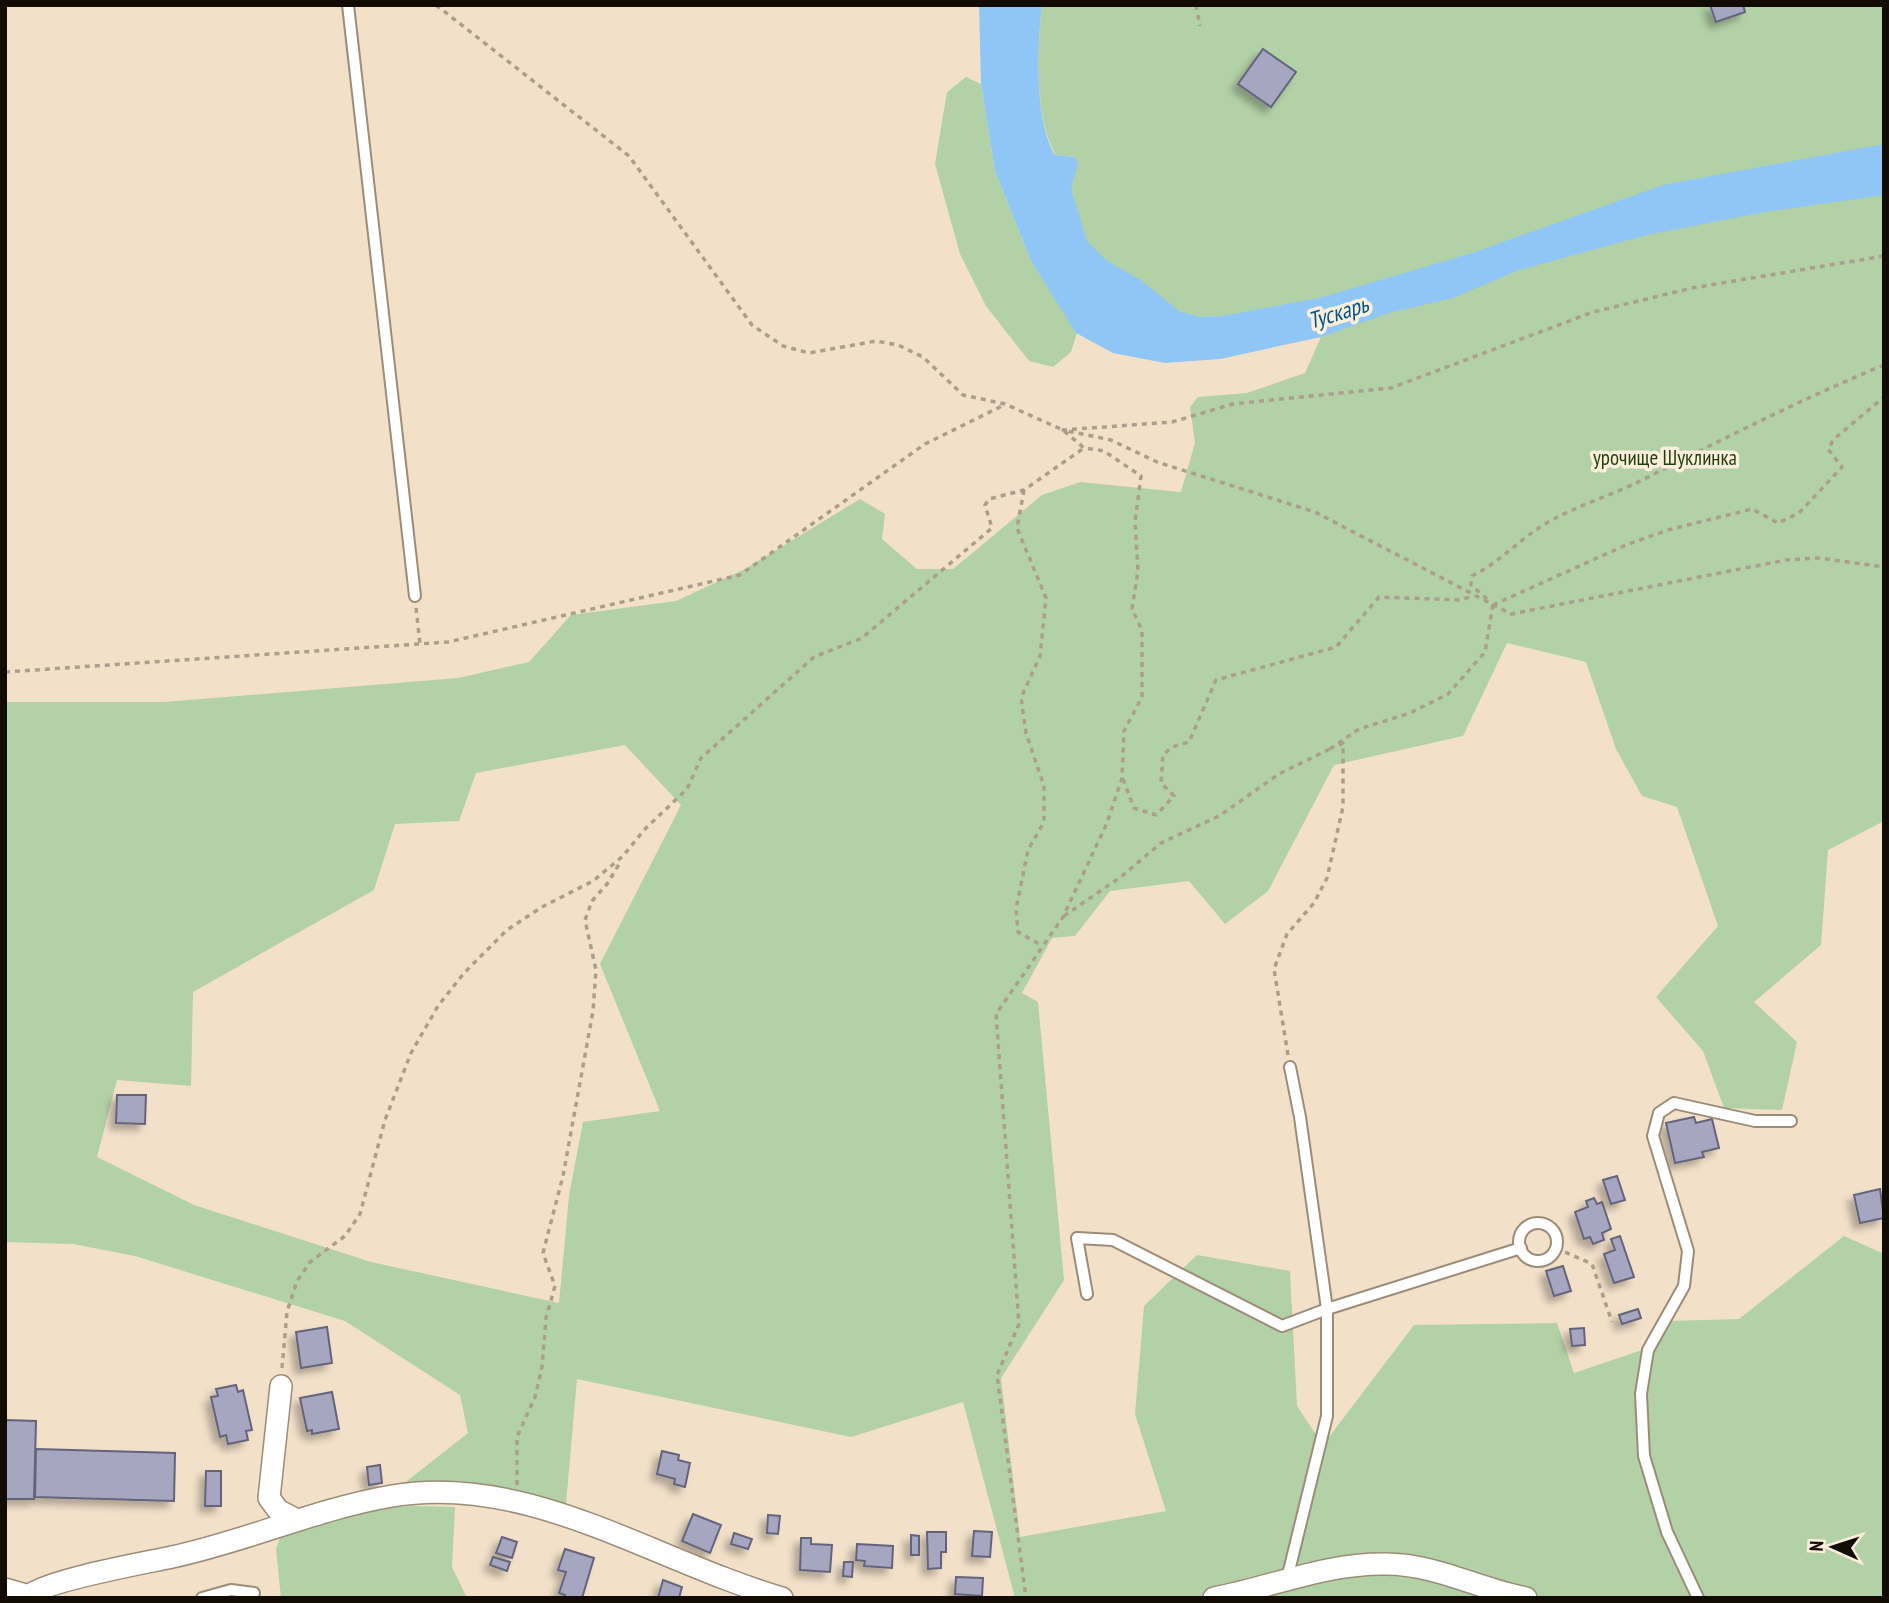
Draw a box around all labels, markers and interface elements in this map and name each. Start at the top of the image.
water label: Тускарь [1304,289,1373,335]
park label: урочище Шуклинка [1593,444,1737,471]
north arrow [1798,1512,1868,1582]
text: N [1804,1540,1828,1552]

